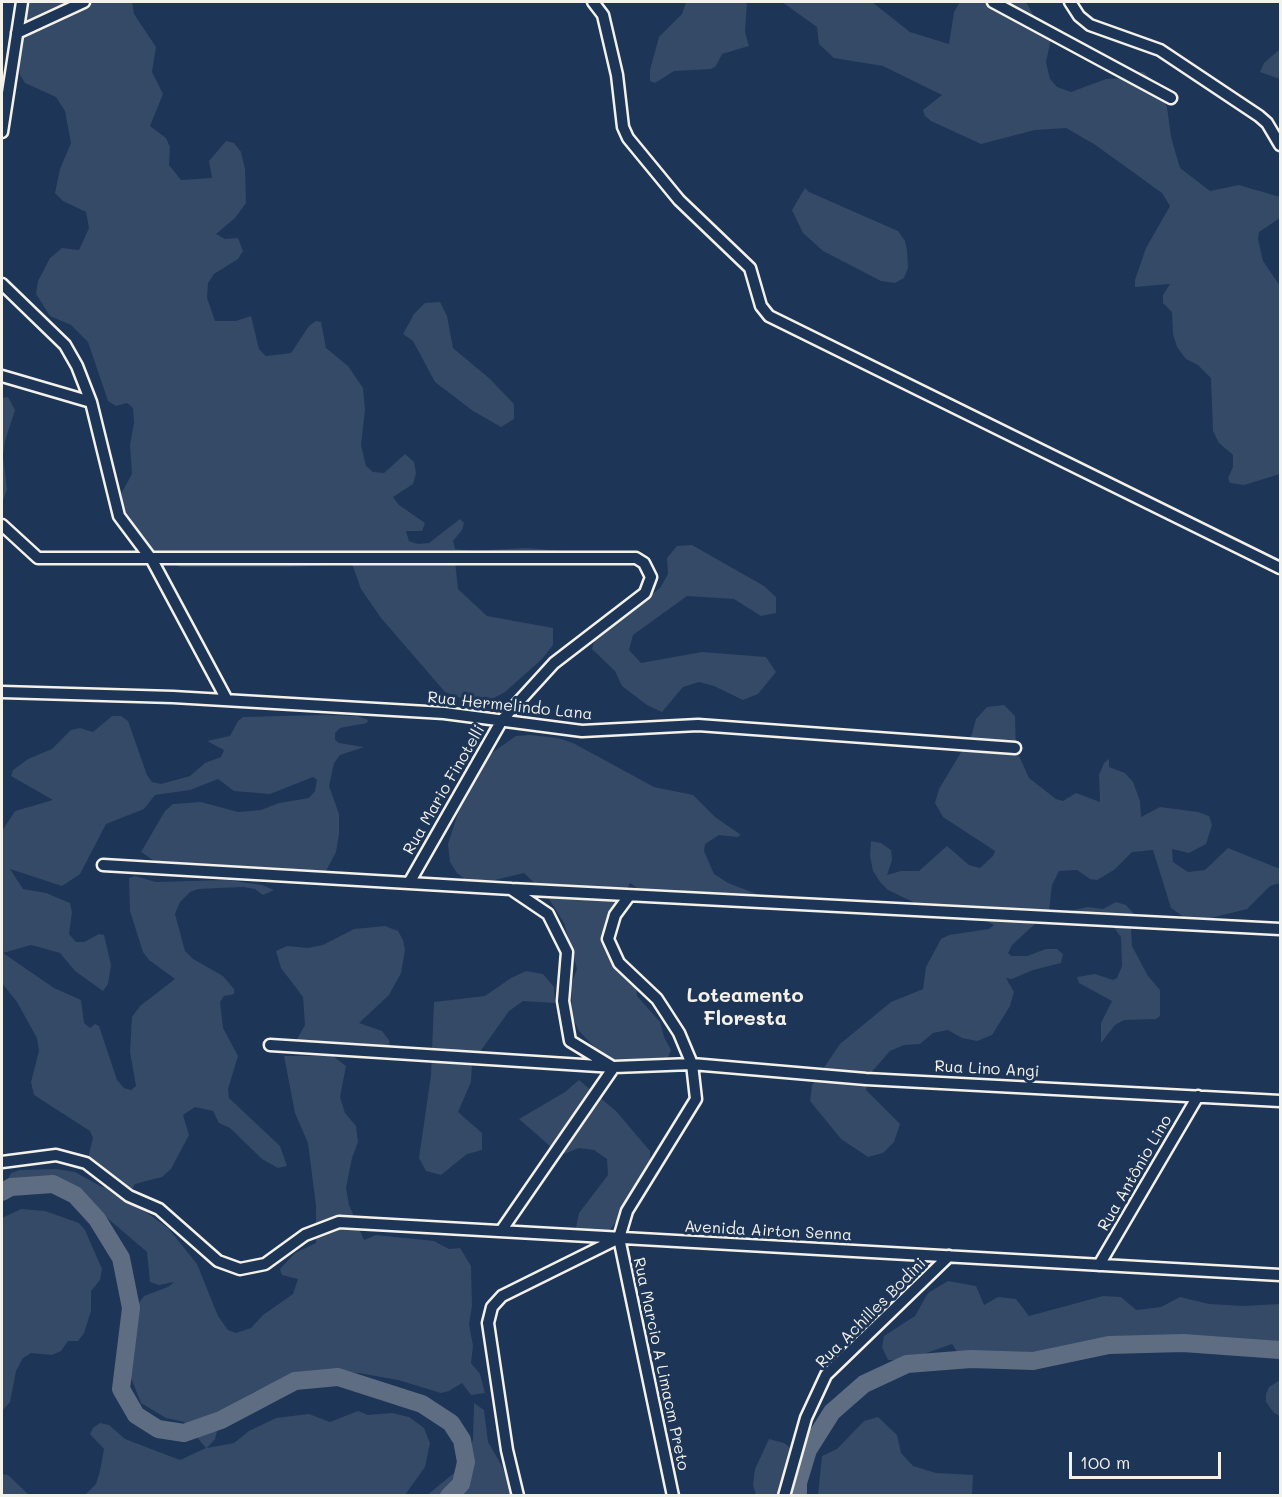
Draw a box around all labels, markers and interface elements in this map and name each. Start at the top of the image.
street label: Rua Hermelindo Lana [427,688,593,724]
street label: Rua Mario Finotelli [399,722,489,858]
district label: Loteamento Floresta [686,984,804,1031]
street label: Rua Lino Angi [934,1057,1040,1081]
street label: Rua Antônio Lino [1094,1112,1176,1234]
street label: Avenida Airton Senna [684,1217,852,1245]
street label: Rua Achilles Bodini [812,1254,930,1372]
street label: Rua Marcio A Limacm Preto [629,1256,693,1472]
scale bar [1072,1440,1224,1478]
text: 100 m [1080,1450,1130,1474]

